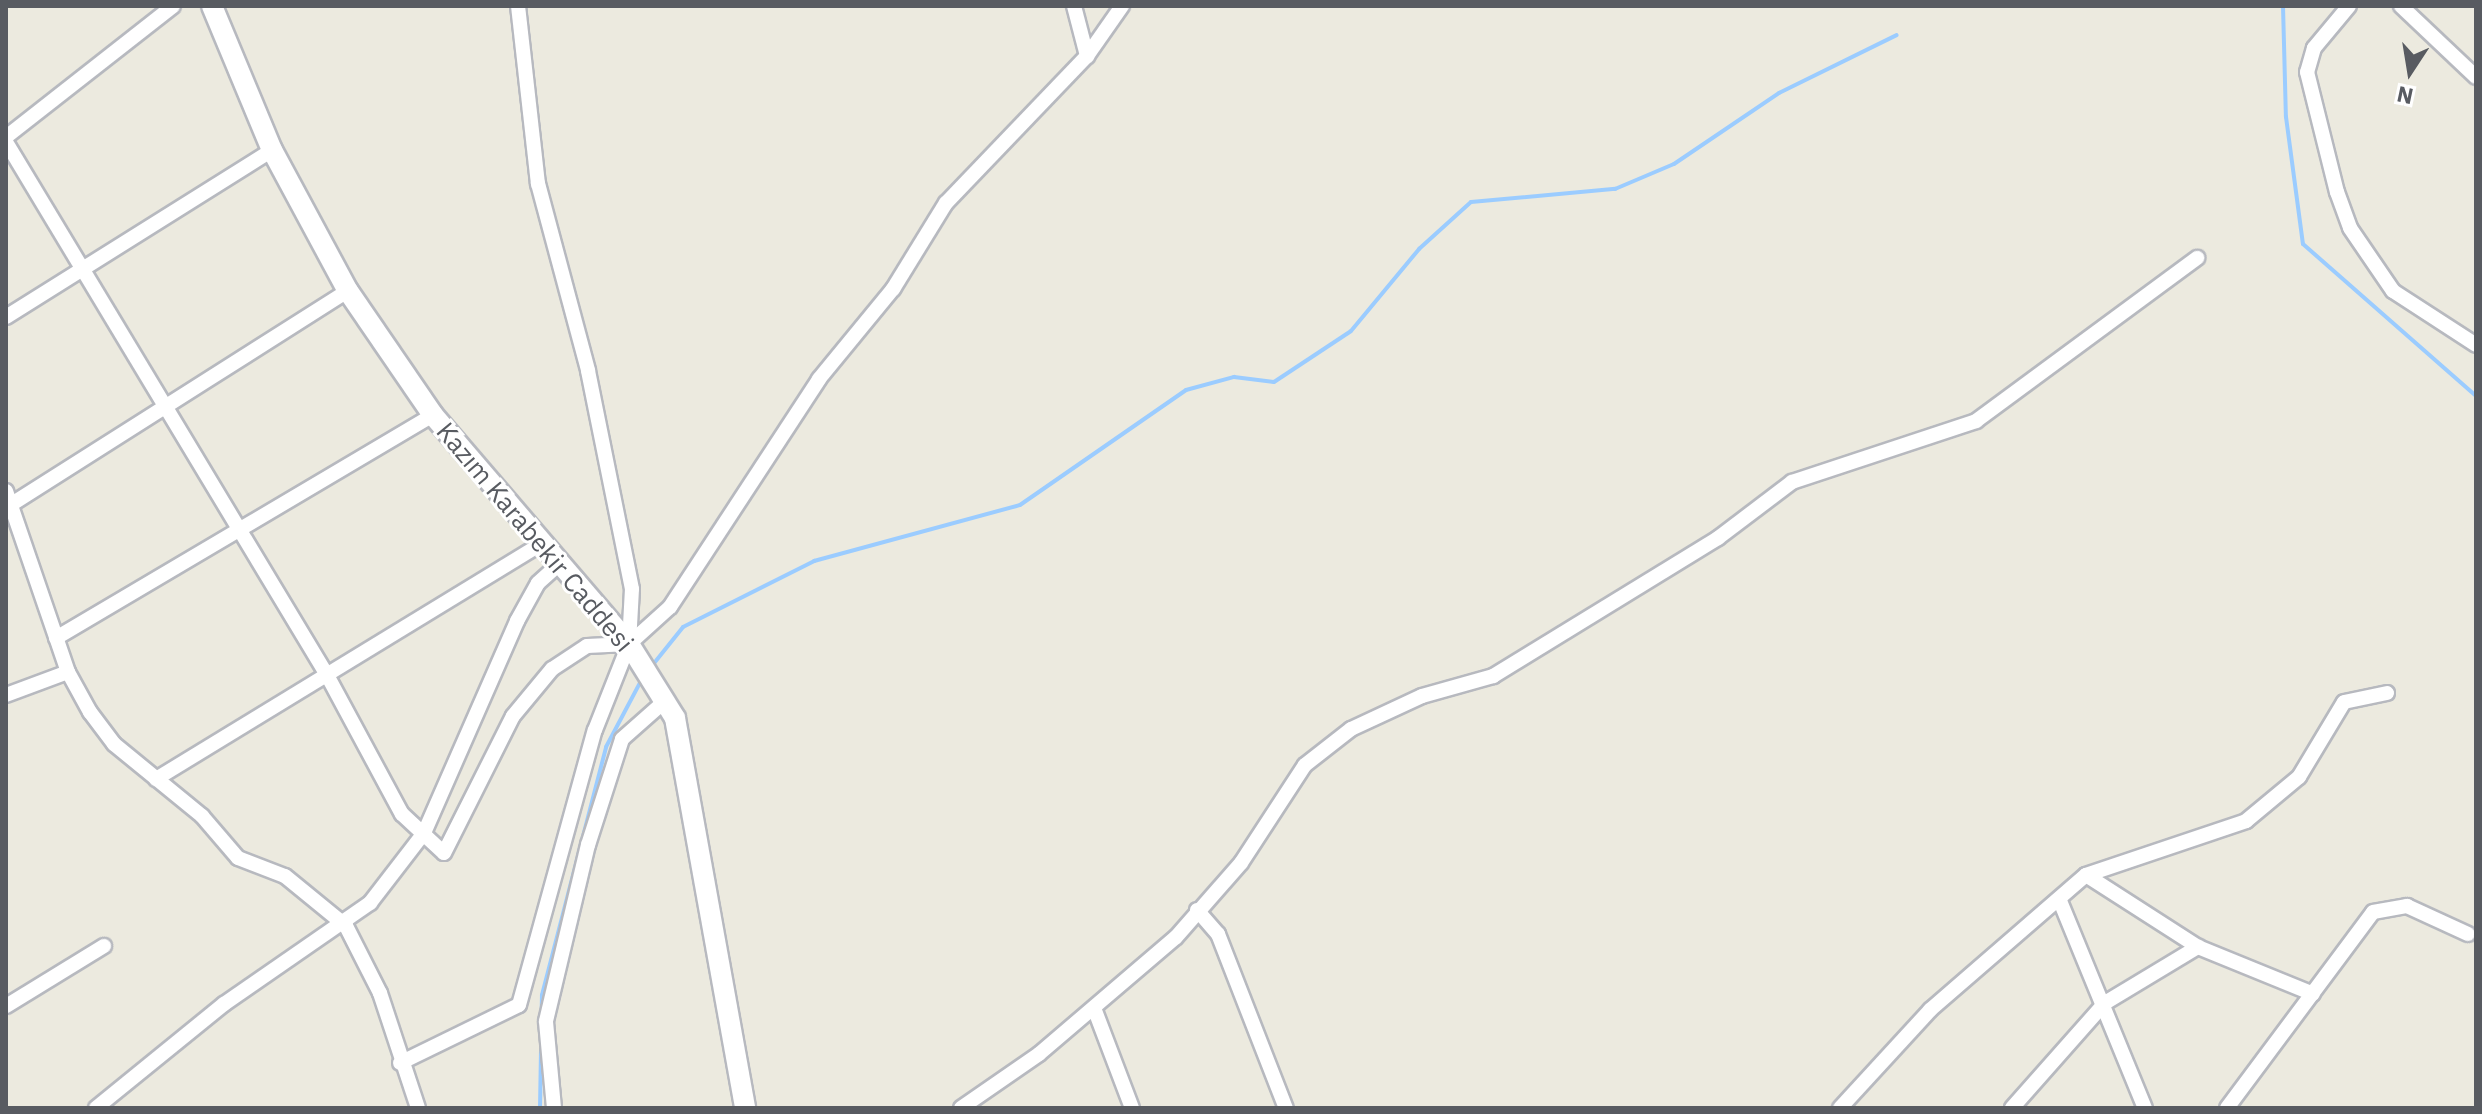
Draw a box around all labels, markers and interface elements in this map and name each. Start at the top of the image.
north arrow [2370,32,2450,112]
text: N [2394,80,2416,112]
street label: Kazım Karabekir Caddesi [430,416,640,658]

